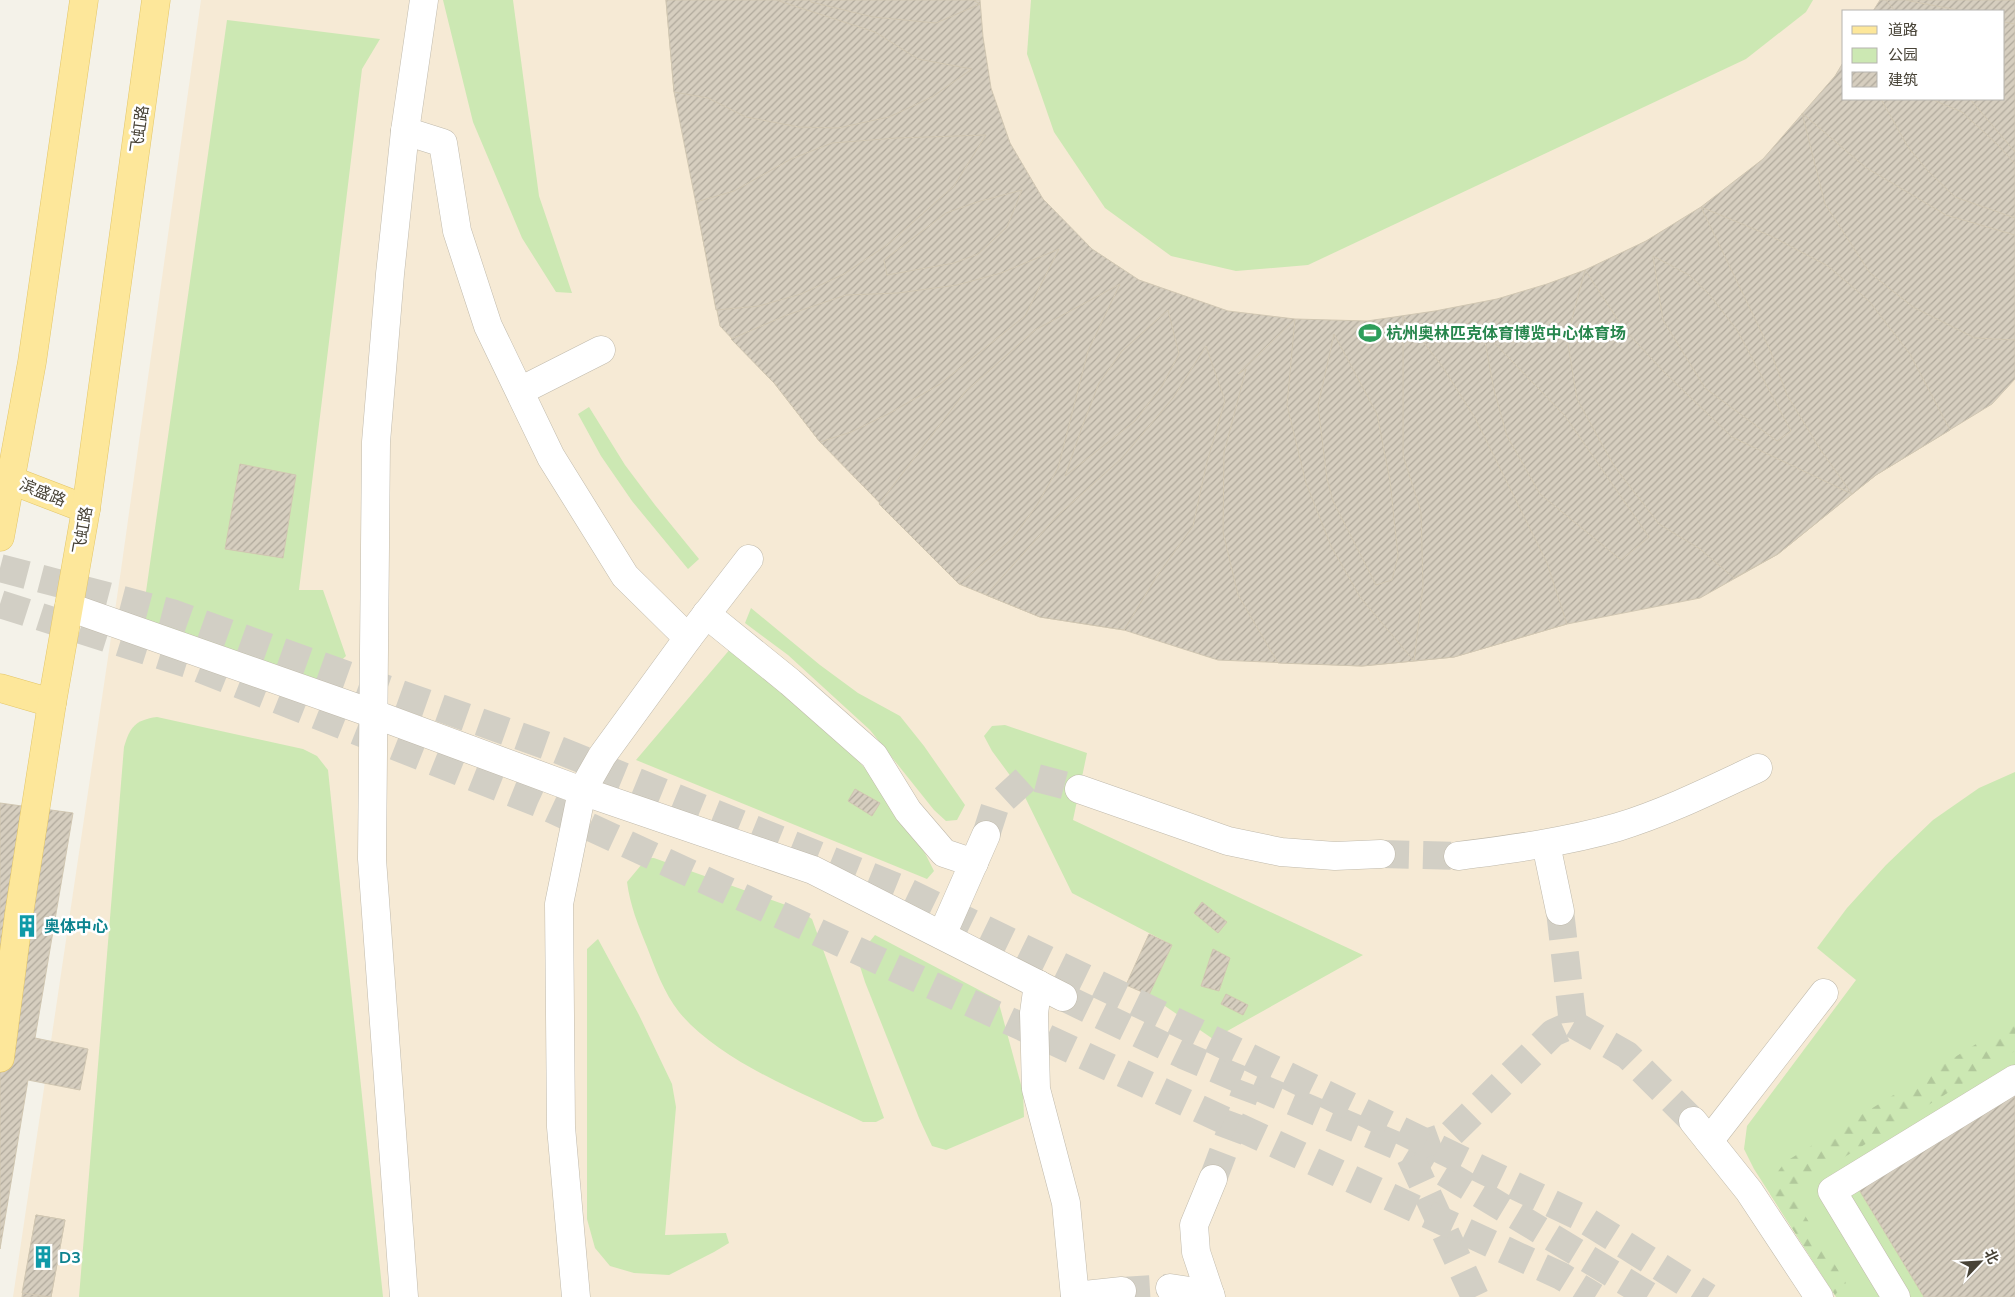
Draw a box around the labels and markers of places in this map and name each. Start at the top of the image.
sports icon: 杭州奥林匹克体育博览中心体育场 [1357,320,1383,346]
place label: 杭州奥林匹克体育博览中心体育场 [1386,323,1626,345]
building icon: 奥体中心 [14,913,40,939]
place label: 奥体中心 [44,916,108,938]
building icon: D3 [30,1244,56,1270]
place label: D3 [59,1247,81,1269]

